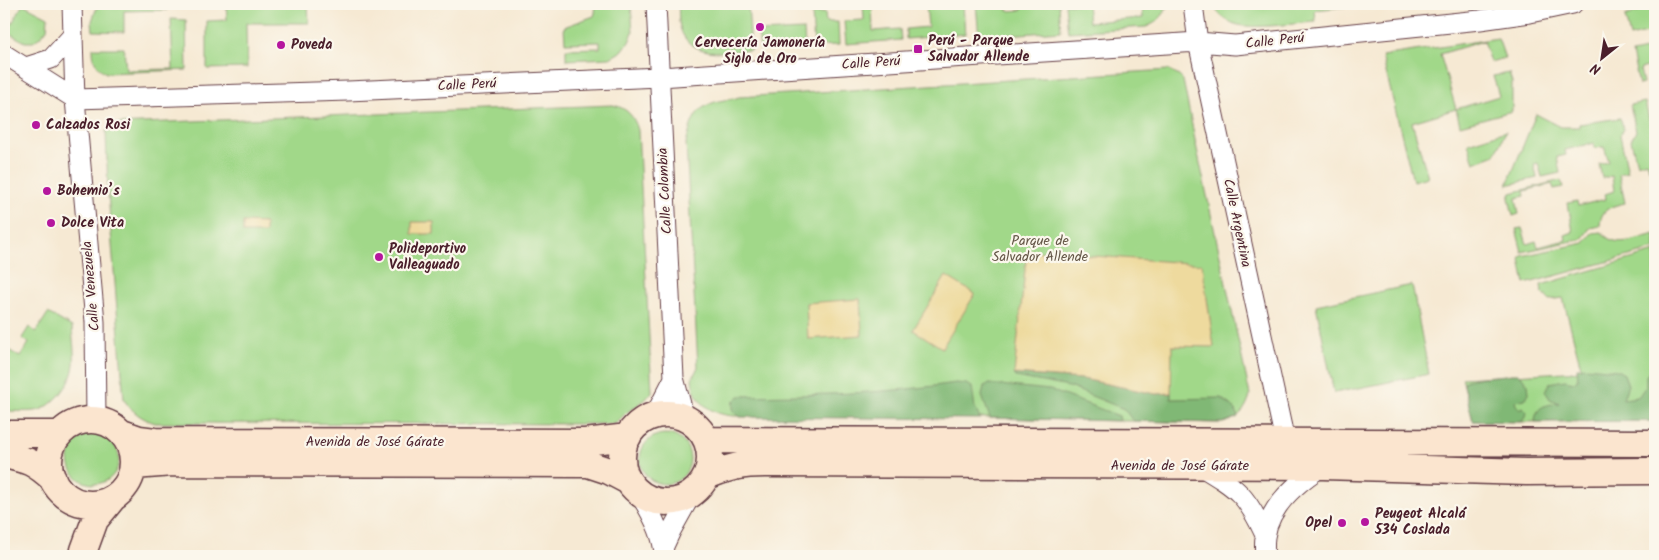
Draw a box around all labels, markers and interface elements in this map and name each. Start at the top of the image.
marker: Cervecería Jamonería Siglo de Oro [754,21,766,33]
street label: Calle Perú [1245,27,1306,55]
place label: Perú - Parque Salvador Allende [928,30,1029,68]
place label: Cervecería Jamonería Siglo de Oro [695,32,825,70]
north arrow [1576,32,1626,82]
place label: Poveda [291,34,333,56]
marker: Poveda [275,39,287,51]
marker: Perú - Parque Salvador Allende [912,43,924,55]
street label: Calle Perú [841,50,901,76]
text: N [1587,57,1605,80]
street label: Calle Perú [437,72,497,98]
place label: Calzados Rosi [46,114,131,136]
marker: Calzados Rosi [30,119,42,131]
street label: Calle Colombia [652,147,678,235]
street label: Calle Argentina [1217,177,1257,269]
place label: Bohemio’s [57,180,120,202]
marker: Bohemio’s [41,185,53,197]
place label: Dolce Vita [61,212,124,234]
marker: Dolce Vita [45,217,57,229]
park label: Parque de Salvador Allende [992,230,1089,268]
place label: Polideportivo Valleaguado [389,238,467,276]
street label: Calle Venezuela [76,240,106,332]
marker: Polideportivo Valleaguado [373,251,385,263]
street label: Avenida de José Gárate [306,431,445,453]
street label: Avenida de José Gárate [1111,455,1250,477]
place label: Peugeot Alcalá 534 Coslada [1374,503,1467,541]
place label: Opel [1305,512,1332,534]
marker: Peugeot Alcalá 534 Coslada [1359,516,1371,528]
marker: Opel [1336,517,1348,529]

